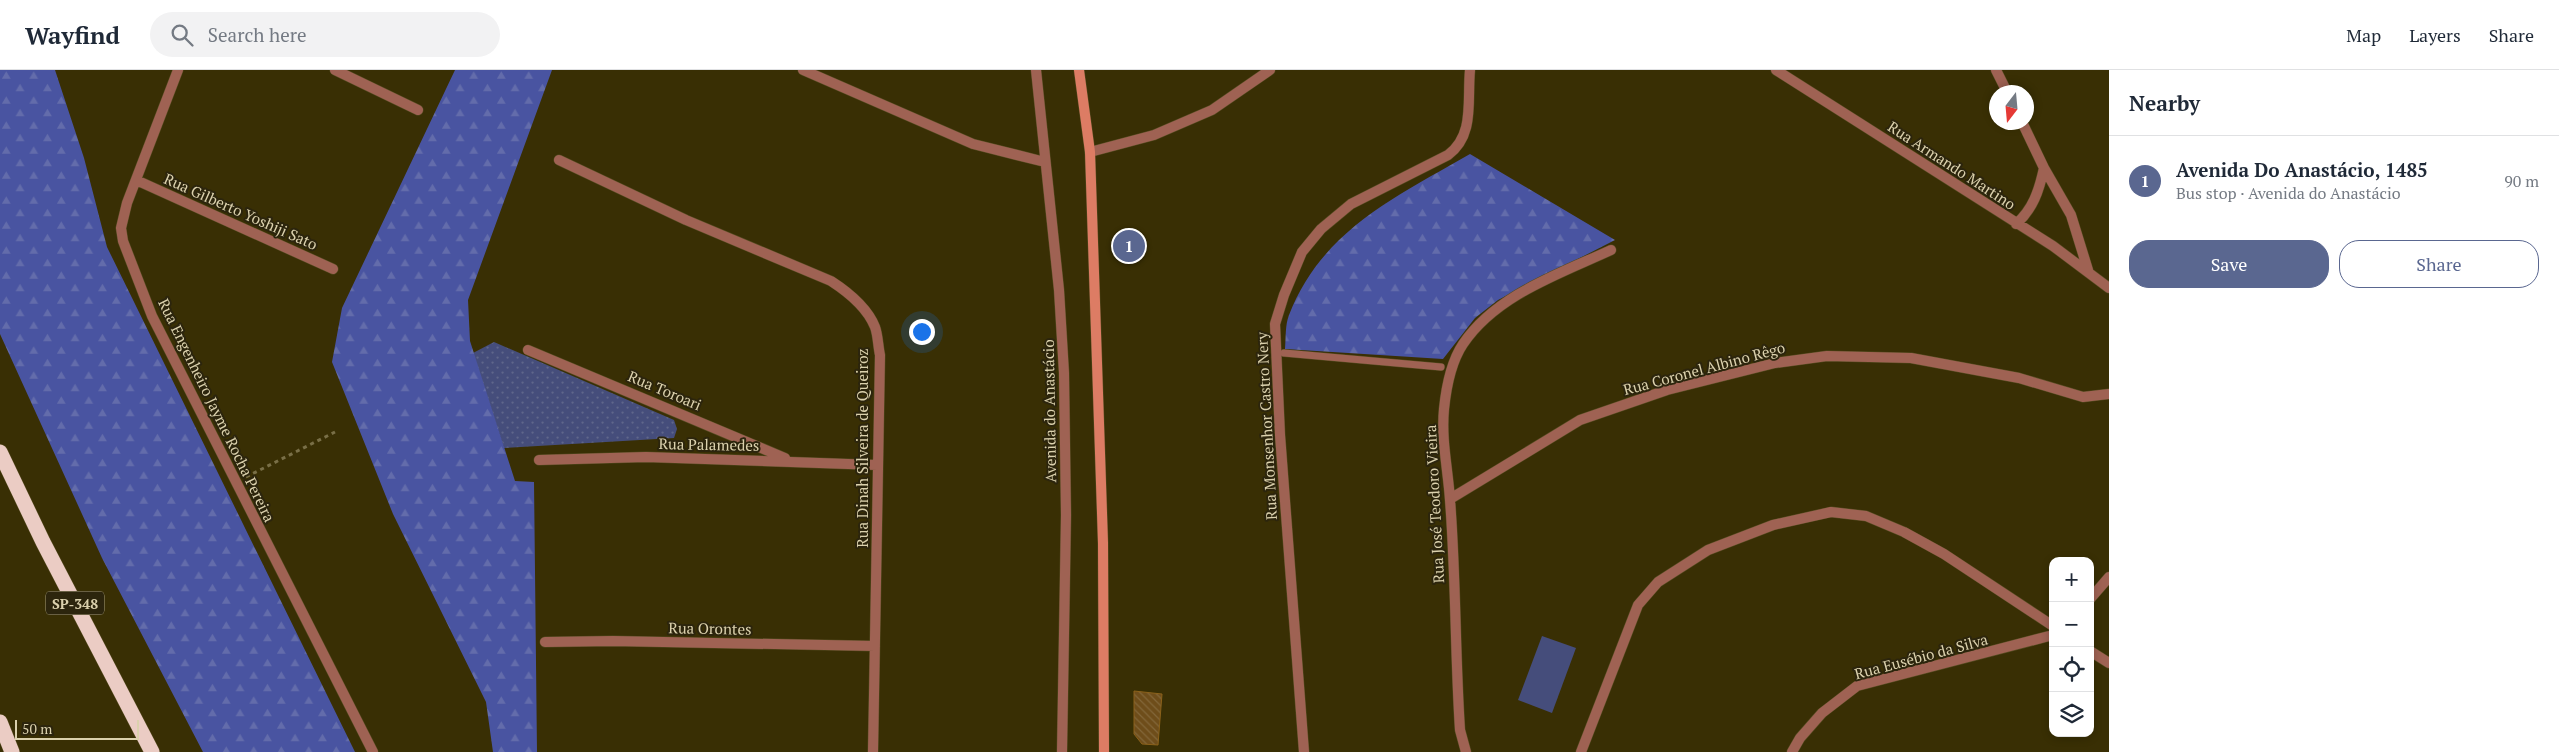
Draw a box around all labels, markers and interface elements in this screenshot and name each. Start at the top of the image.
search box [150,12,500,57]
text: Wayfind [25,19,120,51]
icon: search [168,21,196,49]
text: Search here [208,22,307,47]
text: Map [2346,23,2381,47]
text: Layers [2409,23,2461,47]
text: Share [2489,23,2534,47]
north arrow [1989,85,2034,130]
text: Nearby [2129,89,2200,117]
street label: Rua Armando Martino [1884,116,2020,214]
text: Avenida Do Anastácio, 1485 [2176,157,2428,182]
street label: Rua Gilberto Yoshiji Sato [161,168,321,254]
text: 1 [2140,170,2150,192]
text: 90 m [2504,170,2539,192]
text: Bus stop · Avenida do Anastácio [2176,182,2401,204]
pin: 1 [1113,227,1145,265]
button: Save [2129,240,2329,288]
button: Share [2339,240,2539,288]
street label: Rua Engenheiro Jayme Rocha Pereira [154,295,280,525]
your location [909,319,935,345]
street label: Rua Monsenhor Castro Nery [1251,331,1281,520]
street label: Rua Coronel Albino Rêgo [1621,337,1787,399]
street label: Avenida do Anastácio [1038,339,1060,483]
street label: Rua Dinah Silveira de Queiroz [852,348,872,548]
street label: Rua Toroari [625,366,705,414]
street label: Rua José Teodoro Vieira [1420,424,1448,584]
street label: Rua Palamedes [658,433,760,455]
map controls [2049,557,2094,737]
button: + [2049,557,2094,602]
road number: SP-348 [46,592,104,614]
button: − [2049,602,2094,647]
street label: Rua Orontes [668,617,752,639]
street label: Rua Eusébio da Silva [1852,628,1990,683]
button: locate [2049,647,2094,692]
button: layers [2049,692,2094,737]
scale bar [15,717,139,740]
text: 50 m [22,719,52,738]

